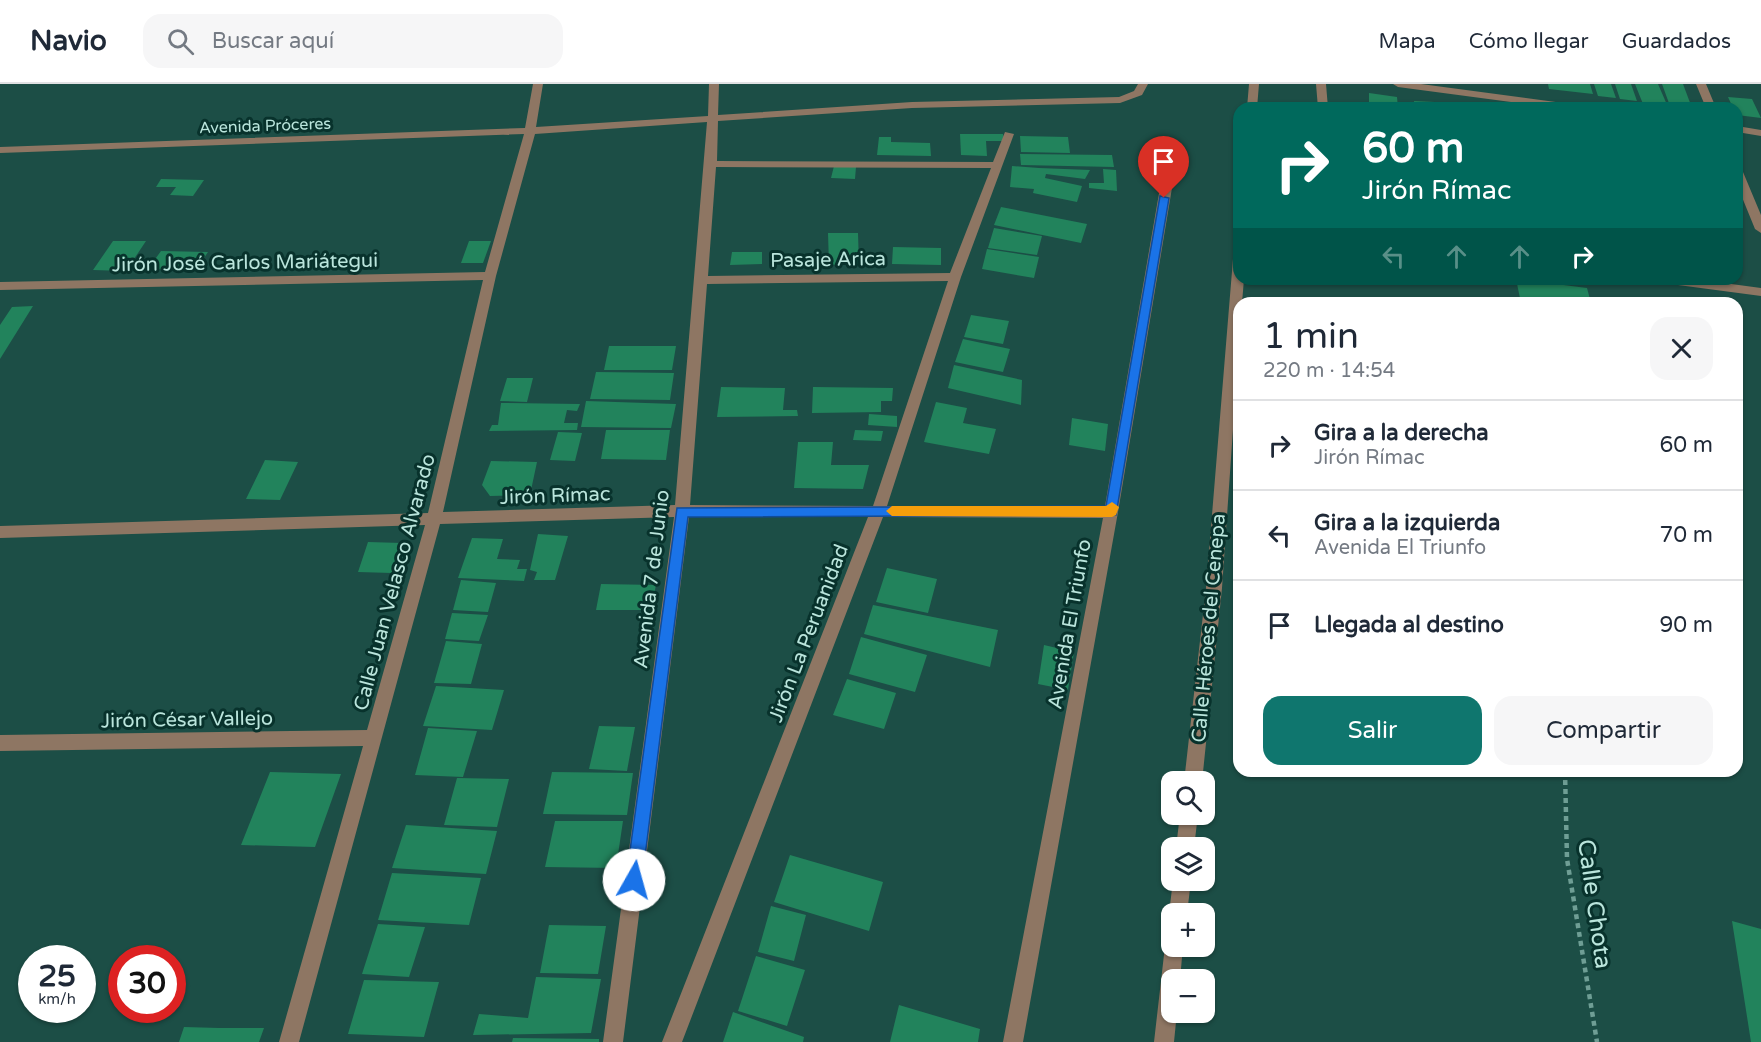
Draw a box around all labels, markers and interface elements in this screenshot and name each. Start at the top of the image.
search box [143,14,563,68]
text: Navio [30,24,107,58]
icon: search [164,25,197,58]
text: Buscar aquí [212,28,334,54]
text: Mapa [1378,29,1436,54]
text: Cómo llegar [1469,29,1589,54]
text: Guardados [1622,29,1731,54]
street label: Avenida Próceres [199,114,331,138]
text: 60 m [1362,123,1464,174]
icon: right [1263,126,1341,204]
pin [1138,136,1189,198]
icon: arrive [1147,145,1180,178]
text: Jirón Rímac [1362,174,1511,207]
icon: left [1377,240,1410,273]
icon: ahead [1440,240,1473,273]
icon: ahead [1503,240,1536,273]
icon: right [1566,240,1599,273]
street label: Pasaje Arica [770,247,886,273]
street label: Jirón José Carlos Mariátegui [112,249,378,277]
text: 1 min [1263,315,1359,358]
button: close [1650,317,1713,380]
text: 220 m · 14:54 [1263,359,1395,383]
text: Gira a la derecha [1314,420,1489,446]
icon: right [1263,429,1296,462]
text: 60 m [1659,432,1713,458]
text: Jirón Rímac [1314,446,1425,470]
street label: Calle Juan Velasco Alvarado [349,451,441,713]
street label: Jirón Rímac [499,482,611,510]
street label: Avenida 7 de Junio [629,488,675,670]
text: Gira a la izquierda [1314,510,1500,536]
street label: Calle Héroes del Cenepa [1187,513,1231,744]
icon: left [1263,519,1296,552]
text: 70 m [1659,522,1713,548]
text: Avenida El Triunfo [1314,536,1486,560]
street label: Avenida El Triunfo [1043,537,1097,711]
street label: Jirón La Peruanidad [764,541,854,726]
icon: arrive [1263,609,1296,642]
text: Llegada al destino [1314,612,1504,638]
text: 90 m [1659,612,1713,638]
button: Salir [1263,696,1482,765]
button: Compartir [1494,696,1713,765]
street label: Jirón César Vallejo [101,706,273,734]
map controls [1161,771,1215,1023]
button: search [1161,771,1215,825]
button: layers [1161,837,1215,891]
street label: Calle Chota [1571,837,1618,971]
position arrow [602,848,666,912]
button: + [1161,903,1215,957]
speed limit sign: 30 [108,945,186,1023]
text: 25 [38,958,76,995]
button: − [1161,969,1215,1023]
text: km/h [38,990,76,1008]

